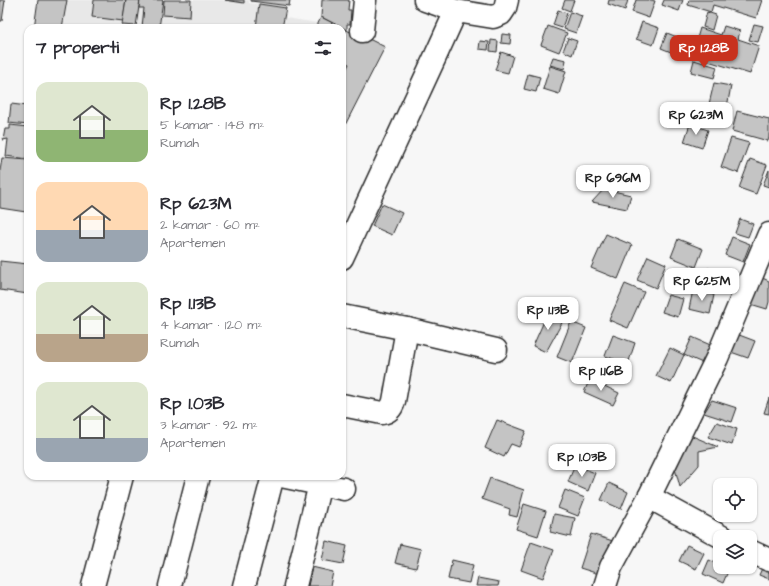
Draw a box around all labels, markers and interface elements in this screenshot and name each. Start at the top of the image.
pin: Rp 1.28B [663,35,745,69]
text: 7 properti [36,36,119,60]
icon: filters [312,37,334,59]
text: Rp 1.28B [679,39,729,57]
text: Rp 1.28B [160,92,226,116]
icon: home [68,98,116,146]
pin: Rp 623M [659,102,733,136]
text: Rp 623M [669,106,723,124]
text: 5 kamar · 148 m² [160,116,264,134]
text: Rumah [160,134,199,152]
pin: Rp 696M [576,165,650,199]
text: Rp 696M [585,169,641,187]
text: Rp 623M [160,192,232,216]
icon: home [68,198,116,246]
text: 2 kamar · 60 m² [160,216,260,234]
text: Apartemen [160,234,225,252]
pin: Rp 625M [665,268,739,302]
text: Rp 625M [673,272,731,290]
text: Rp 1.13B [160,292,216,316]
pin: Rp 1.13B [507,297,589,331]
icon: home [68,298,116,346]
text: Rp 1.13B [527,301,569,319]
text: 4 kamar · 120 m² [160,316,262,334]
text: Rumah [160,334,199,352]
pin: Rp 1.16B [560,358,642,392]
text: Rp 1.16B [579,362,623,380]
text: Rp 1.03B [160,392,224,416]
icon: home [68,398,116,446]
text: 3 kamar · 92 m² [160,416,258,434]
text: Apartemen [160,434,225,452]
pin: Rp 1.03B [541,444,623,478]
text: Rp 1.03B [557,448,607,466]
map controls [713,478,757,574]
button: locate [713,478,757,522]
button: layers [713,530,757,574]

